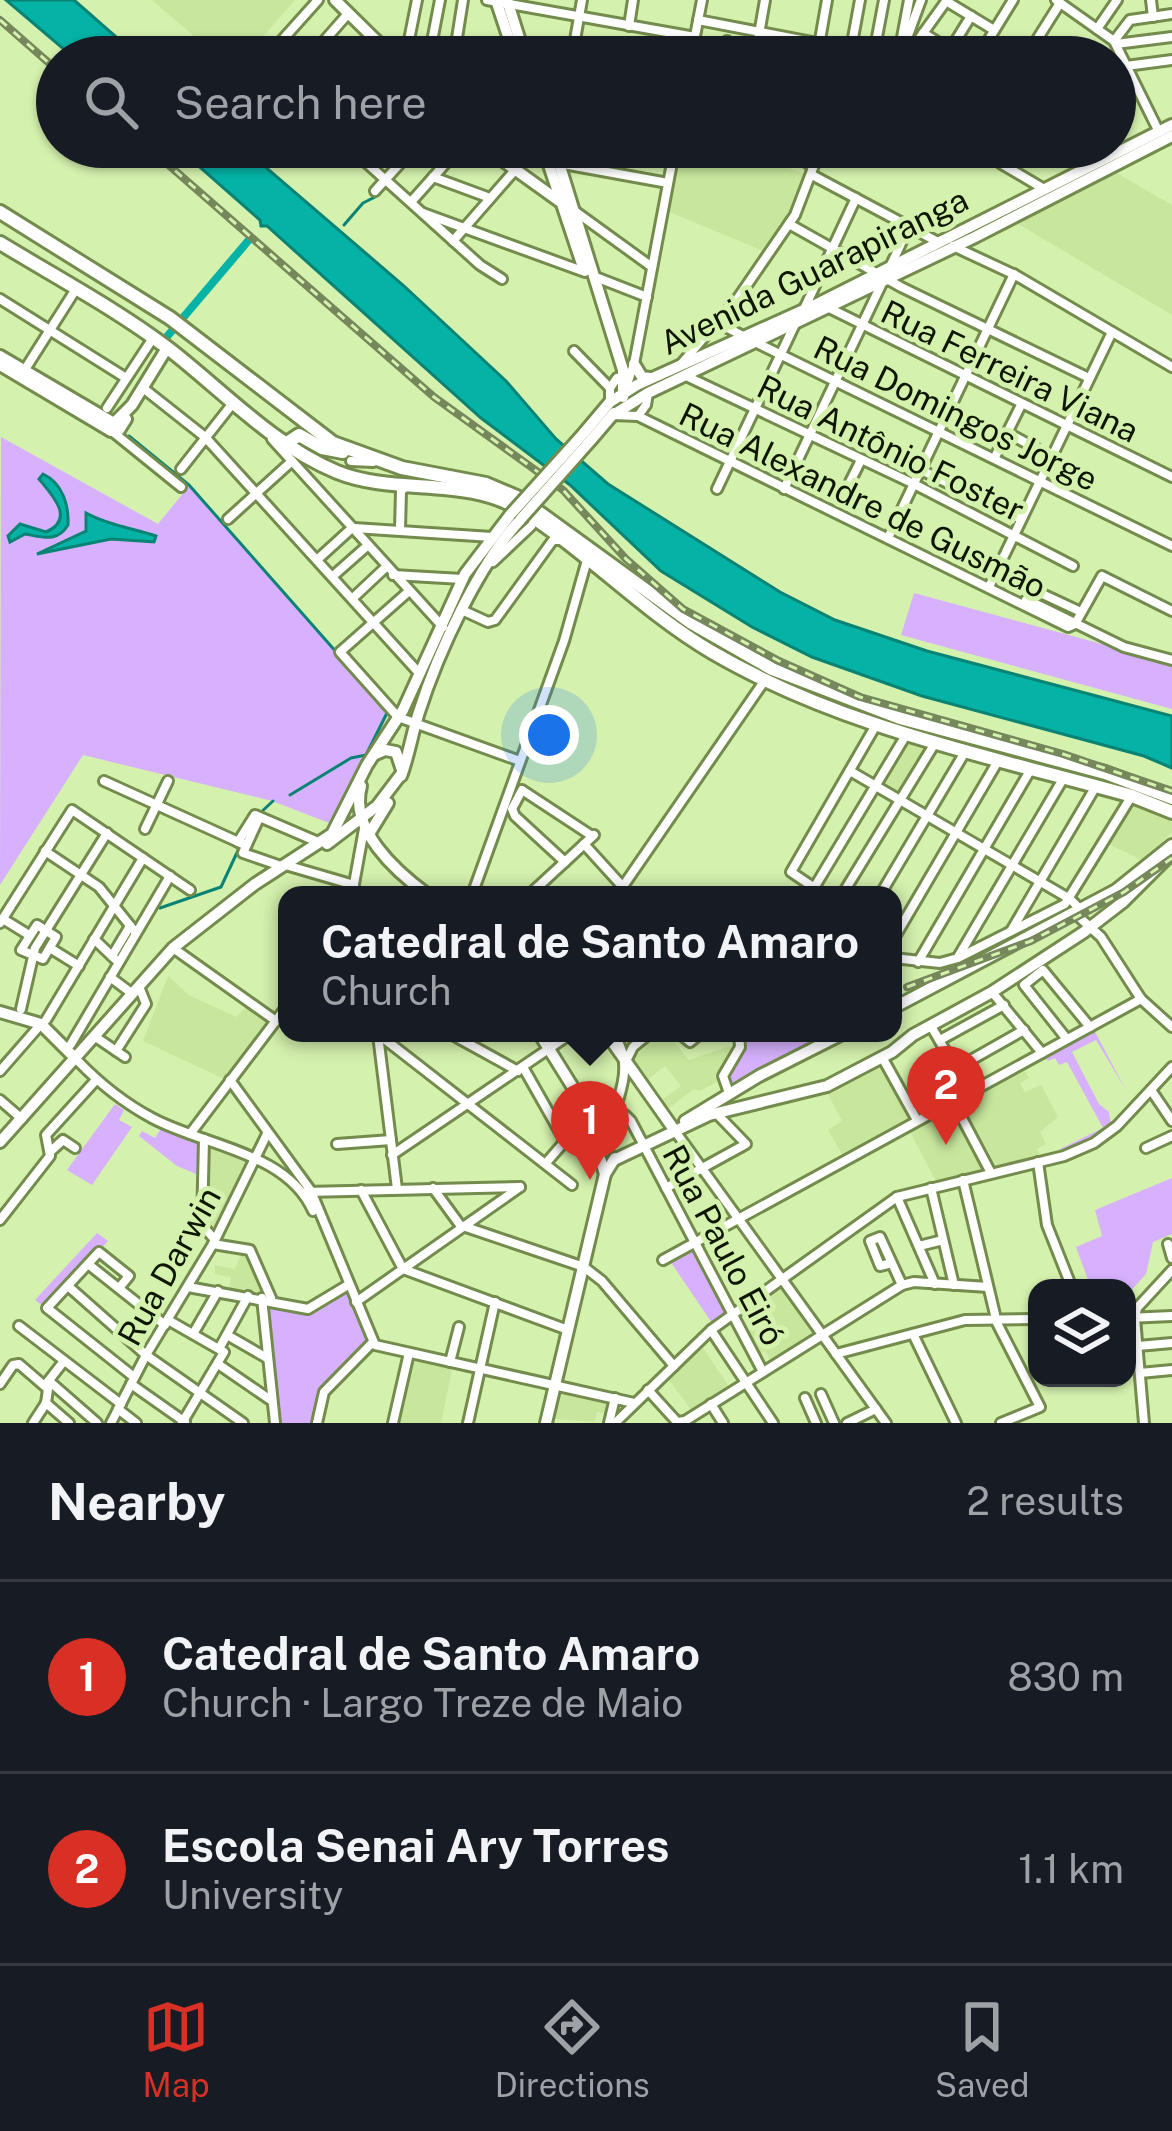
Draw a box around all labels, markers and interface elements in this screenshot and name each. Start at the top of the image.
search box [36,36,1136,168]
icon: search [78,69,144,135]
text: Search here [174,76,427,129]
street label: Avenida Guarapiranga [654,180,974,362]
street label: Rua Ferreira Viana [875,292,1145,450]
street label: Rua Domingos Jorge [808,328,1104,498]
street label: Rua Antônio Foster [751,367,1031,529]
street label: Rua Alexandre de Gusmão [674,395,1052,605]
your location [519,705,579,765]
popup [278,886,902,1042]
text: Catedral de Santo Amaro [321,915,859,968]
text: Church [321,968,452,1014]
pin: 2 [907,1046,985,1145]
pin: 1 [551,1081,629,1180]
street label: Rua Paulo Eiró [655,1138,793,1352]
street label: Rua Darwin [110,1180,228,1352]
map controls [1028,1279,1136,1387]
button: layers [1028,1279,1136,1387]
text: Nearby [48,1472,225,1531]
text: 2 results [967,1478,1124,1524]
text: Catedral de Santo Amaro [162,1627,700,1680]
text: 1 [79,1654,95,1700]
text: 830 m [1008,1654,1124,1700]
text: Church · Largo Treze de Maio [162,1680,683,1726]
text: Escola Senai Ary Torres [162,1819,669,1872]
text: 2 [75,1846,99,1892]
text: 1.1 km [1018,1846,1124,1892]
text: University [162,1872,343,1918]
tab: Map [143,1994,210,2104]
tab: Directions [495,1994,650,2104]
tab: Saved [935,1994,1029,2104]

